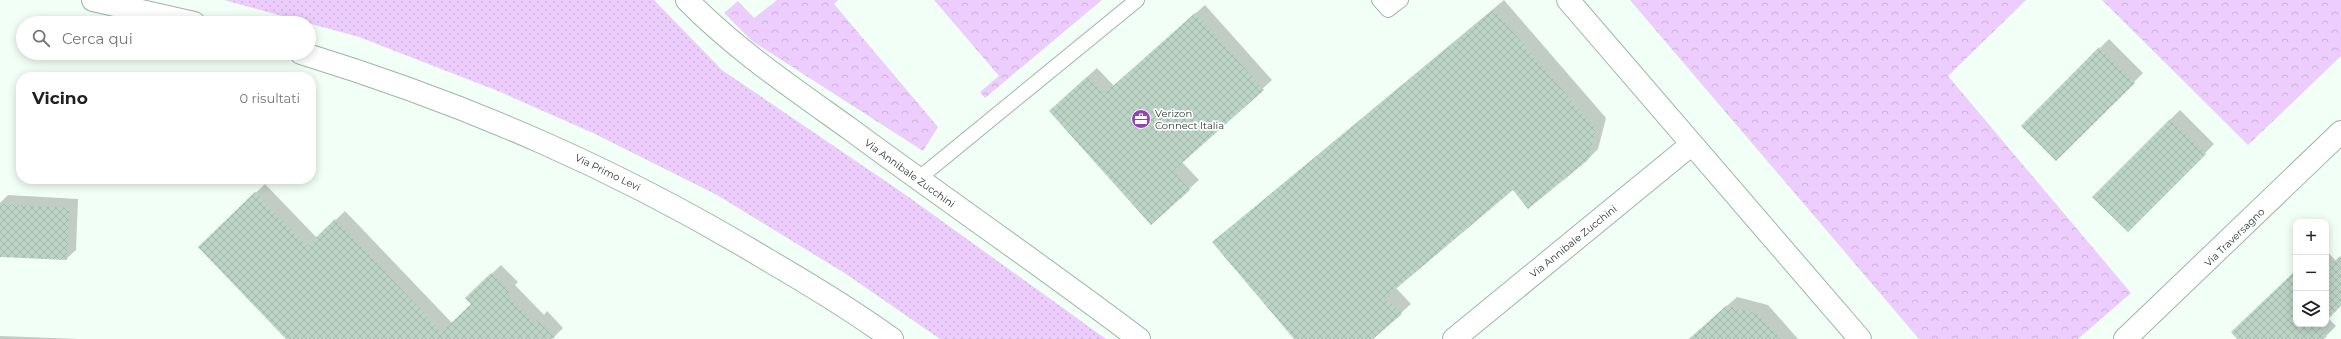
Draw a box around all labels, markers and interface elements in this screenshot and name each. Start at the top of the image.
search box [16,16,316,60]
icon: search [30,27,52,49]
text: Cerca qui [62,29,133,48]
text: Vicino [32,88,88,108]
text: 0 risultati [239,90,300,106]
place label: Verizon Connect Italia [1155,107,1224,132]
office icon: Verizon Connect Italia [1130,108,1152,130]
street label: Via Annibale Zucchini [862,136,957,211]
street label: Via Primo Levi [573,151,643,194]
street label: Via Annibale Zucchini [1527,202,1620,281]
street label: Via Traversagno [2201,205,2267,269]
map controls [2293,219,2329,327]
button: + [2293,219,2329,255]
button: − [2293,255,2329,291]
button: layers [2293,291,2329,327]

